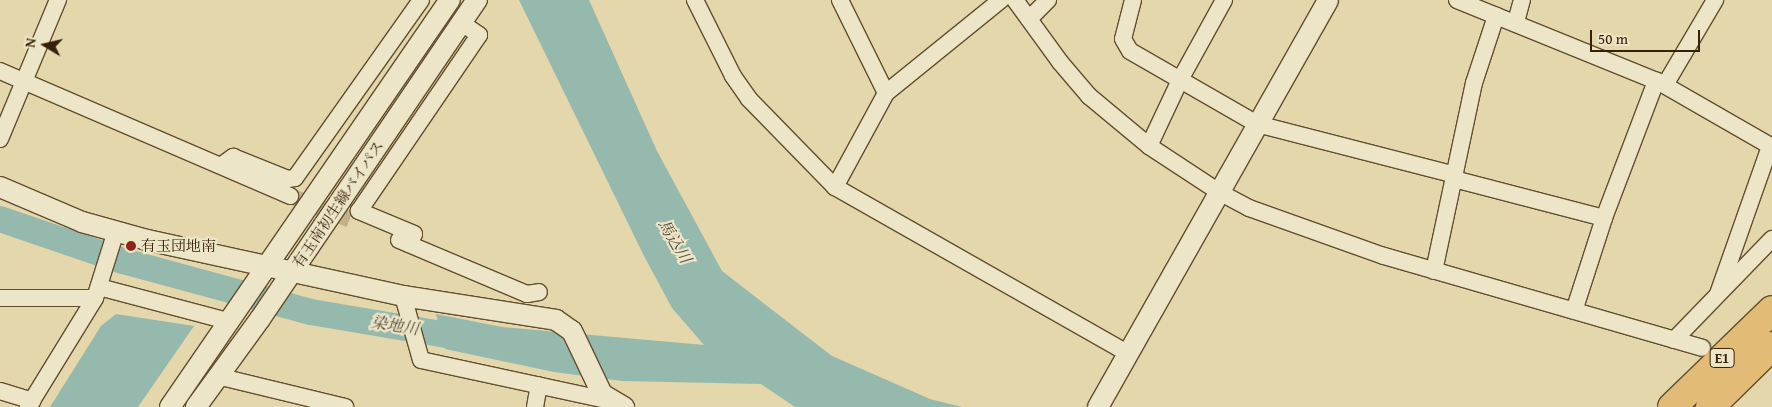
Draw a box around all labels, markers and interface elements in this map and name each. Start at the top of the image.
north arrow [20,20,70,70]
scale bar [1592,20,1702,52]
text: 50 m [1598,28,1628,49]
text: N [20,36,41,49]
street label: 有玉南初生線バイパス [289,137,387,271]
water label: 馬込川 [654,215,696,267]
place label: 有玉団地南 [141,237,216,255]
marker: 有玉団地南 [125,240,137,252]
water label: 染地川 [370,312,420,338]
road number: E1 [1710,346,1734,369]

